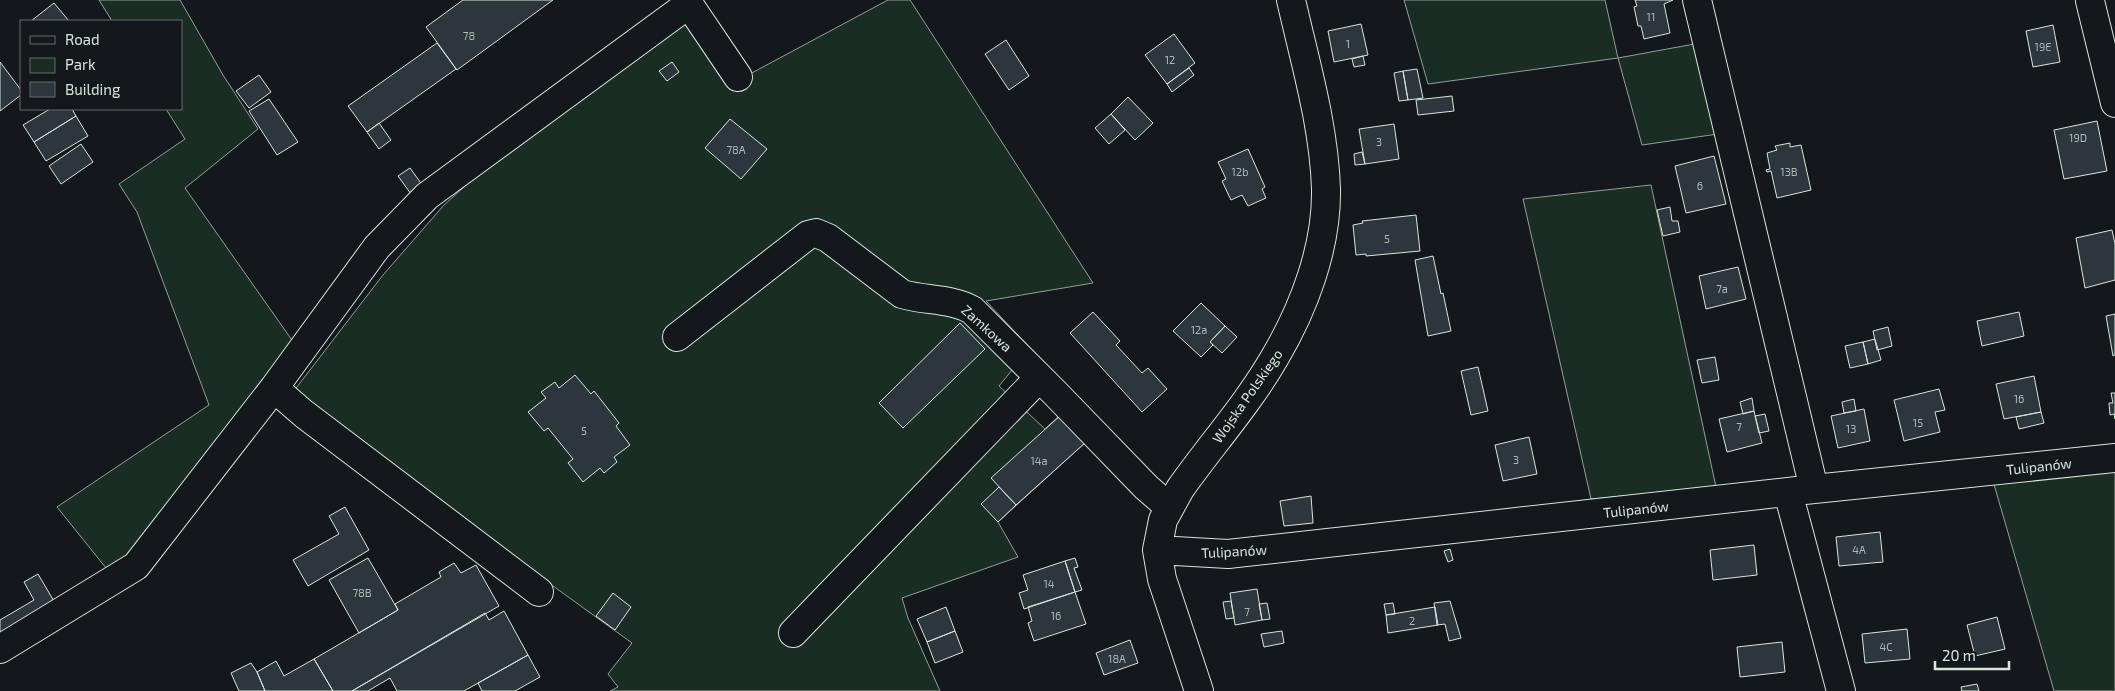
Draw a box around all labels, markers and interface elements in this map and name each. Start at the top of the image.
house number: 11 [1647,10,1655,23]
legend [20,20,182,110]
house number: 78 [463,29,475,42]
text: Road [65,30,100,48]
house number: 1 [1346,37,1350,50]
house number: 19E [2035,40,2051,53]
house number: 12 [1165,53,1175,66]
text: Park [65,55,96,73]
text: Building [65,80,121,98]
house number: 19D [2069,131,2087,144]
house number: 3 [1376,135,1382,148]
house number: 78A [726,143,746,156]
house number: 12b [1232,165,1248,178]
house number: 13B [1780,165,1798,178]
house number: 6 [1697,179,1703,192]
house number: 5 [1384,232,1390,245]
house number: 7a [1716,282,1728,295]
street label: Zamkowa [958,301,1016,355]
house number: 12a [1191,323,1207,336]
street label: Wojska Polskiego [1208,346,1286,446]
house number: 16 [2014,392,2024,405]
house number: 15 [1913,416,1923,429]
house number: 7 [1736,420,1742,433]
house number: 13 [1846,422,1856,435]
house number: 5 [581,424,587,437]
house number: 3 [1513,453,1519,466]
house number: 14a [1030,454,1048,467]
street label: Tulipanów [2005,454,2073,478]
street label: Tulipanów [1602,497,1670,521]
street label: Tulipanów [1201,541,1268,561]
house number: 4A [1852,543,1866,556]
house number: 14 [1043,577,1055,590]
house number: 78B [352,586,372,599]
house number: 7 [1244,605,1250,618]
house number: 16 [1051,609,1061,622]
house number: 2 [1409,614,1415,627]
scale bar [1935,638,2009,670]
house number: 4C [1879,640,1893,653]
text: 20 m [1942,646,1976,664]
house number: 18A [1108,652,1126,665]

